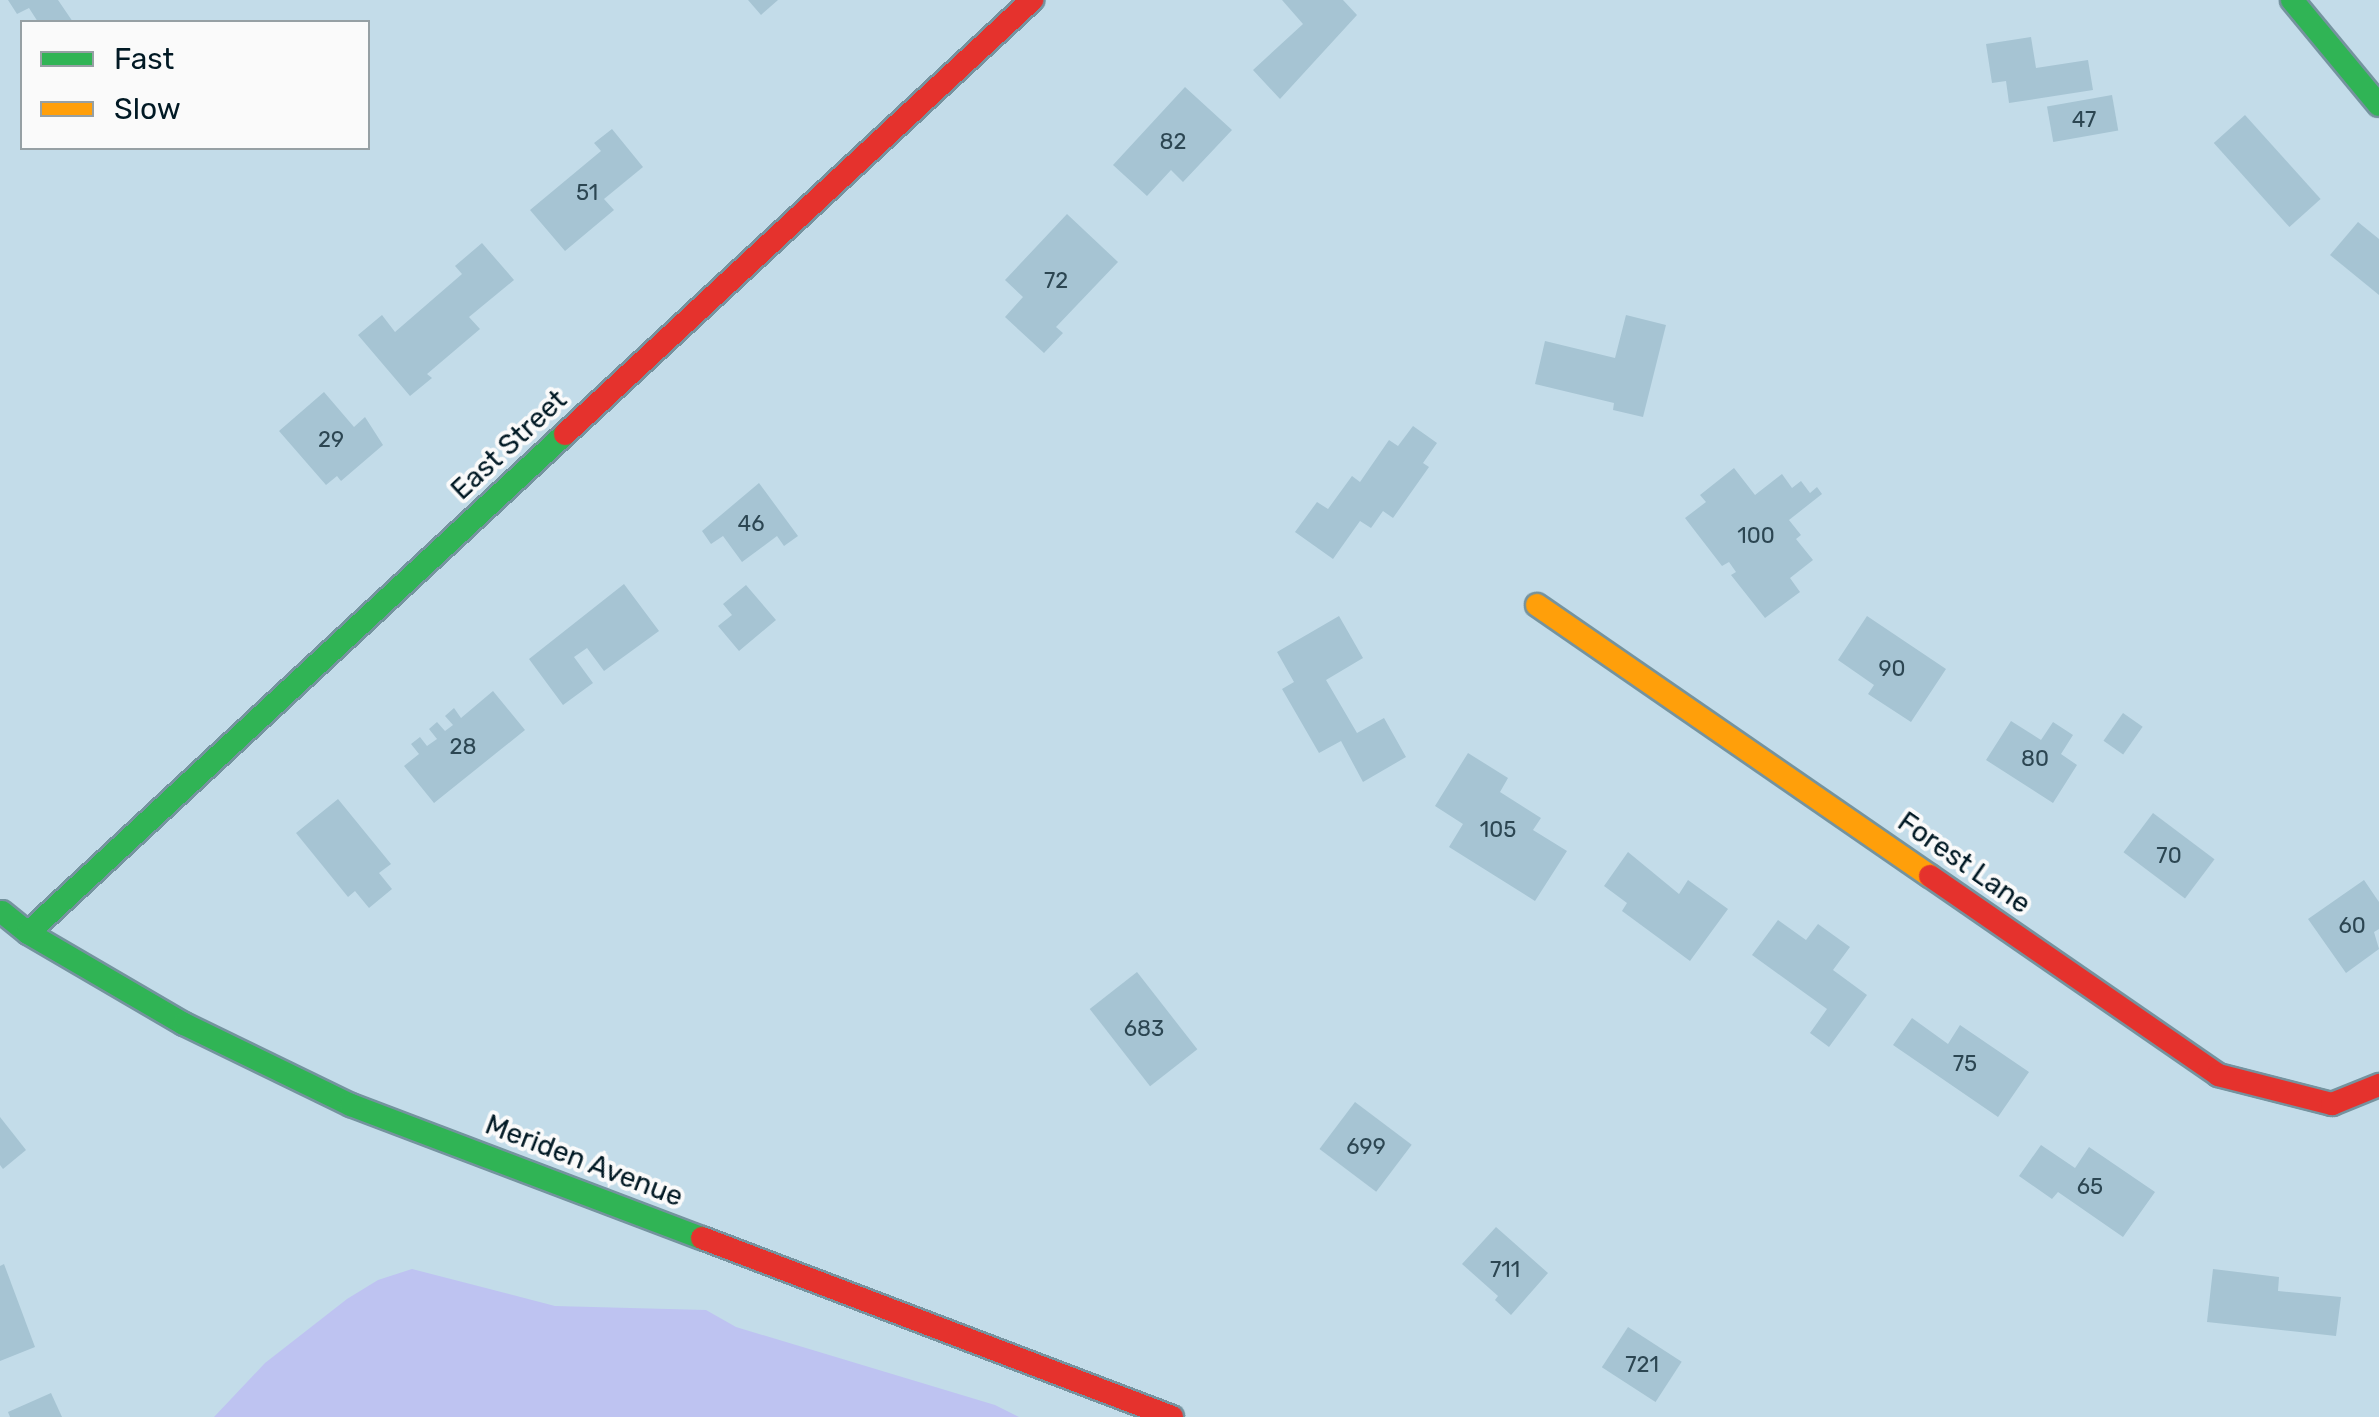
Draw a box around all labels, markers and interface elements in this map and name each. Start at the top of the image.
legend [20,20,370,150]
text: Fast [114,41,174,77]
text: Slow [114,91,181,127]
house number: 47 [2072,107,2096,133]
house number: 82 [1160,129,1186,155]
house number: 51 [576,180,598,206]
house number: 72 [1044,268,1068,294]
street label: East Street [444,383,574,507]
house number: 29 [318,427,344,453]
house number: 46 [738,511,764,537]
house number: 100 [1737,523,1775,549]
house number: 90 [1878,656,1906,682]
house number: 28 [450,734,476,760]
house number: 80 [2021,746,2049,772]
street label: Forest Lane [1891,805,2037,921]
house number: 105 [1480,817,1516,843]
house number: 70 [2156,843,2182,869]
house number: 60 [2338,913,2366,939]
house number: 683 [1124,1016,1164,1042]
house number: 75 [1953,1051,1977,1077]
street label: Meriden Avenue [480,1108,688,1214]
house number: 699 [1346,1134,1386,1160]
house number: 65 [2077,1174,2103,1200]
house number: 711 [1490,1257,1520,1283]
house number: 721 [1625,1352,1659,1378]

